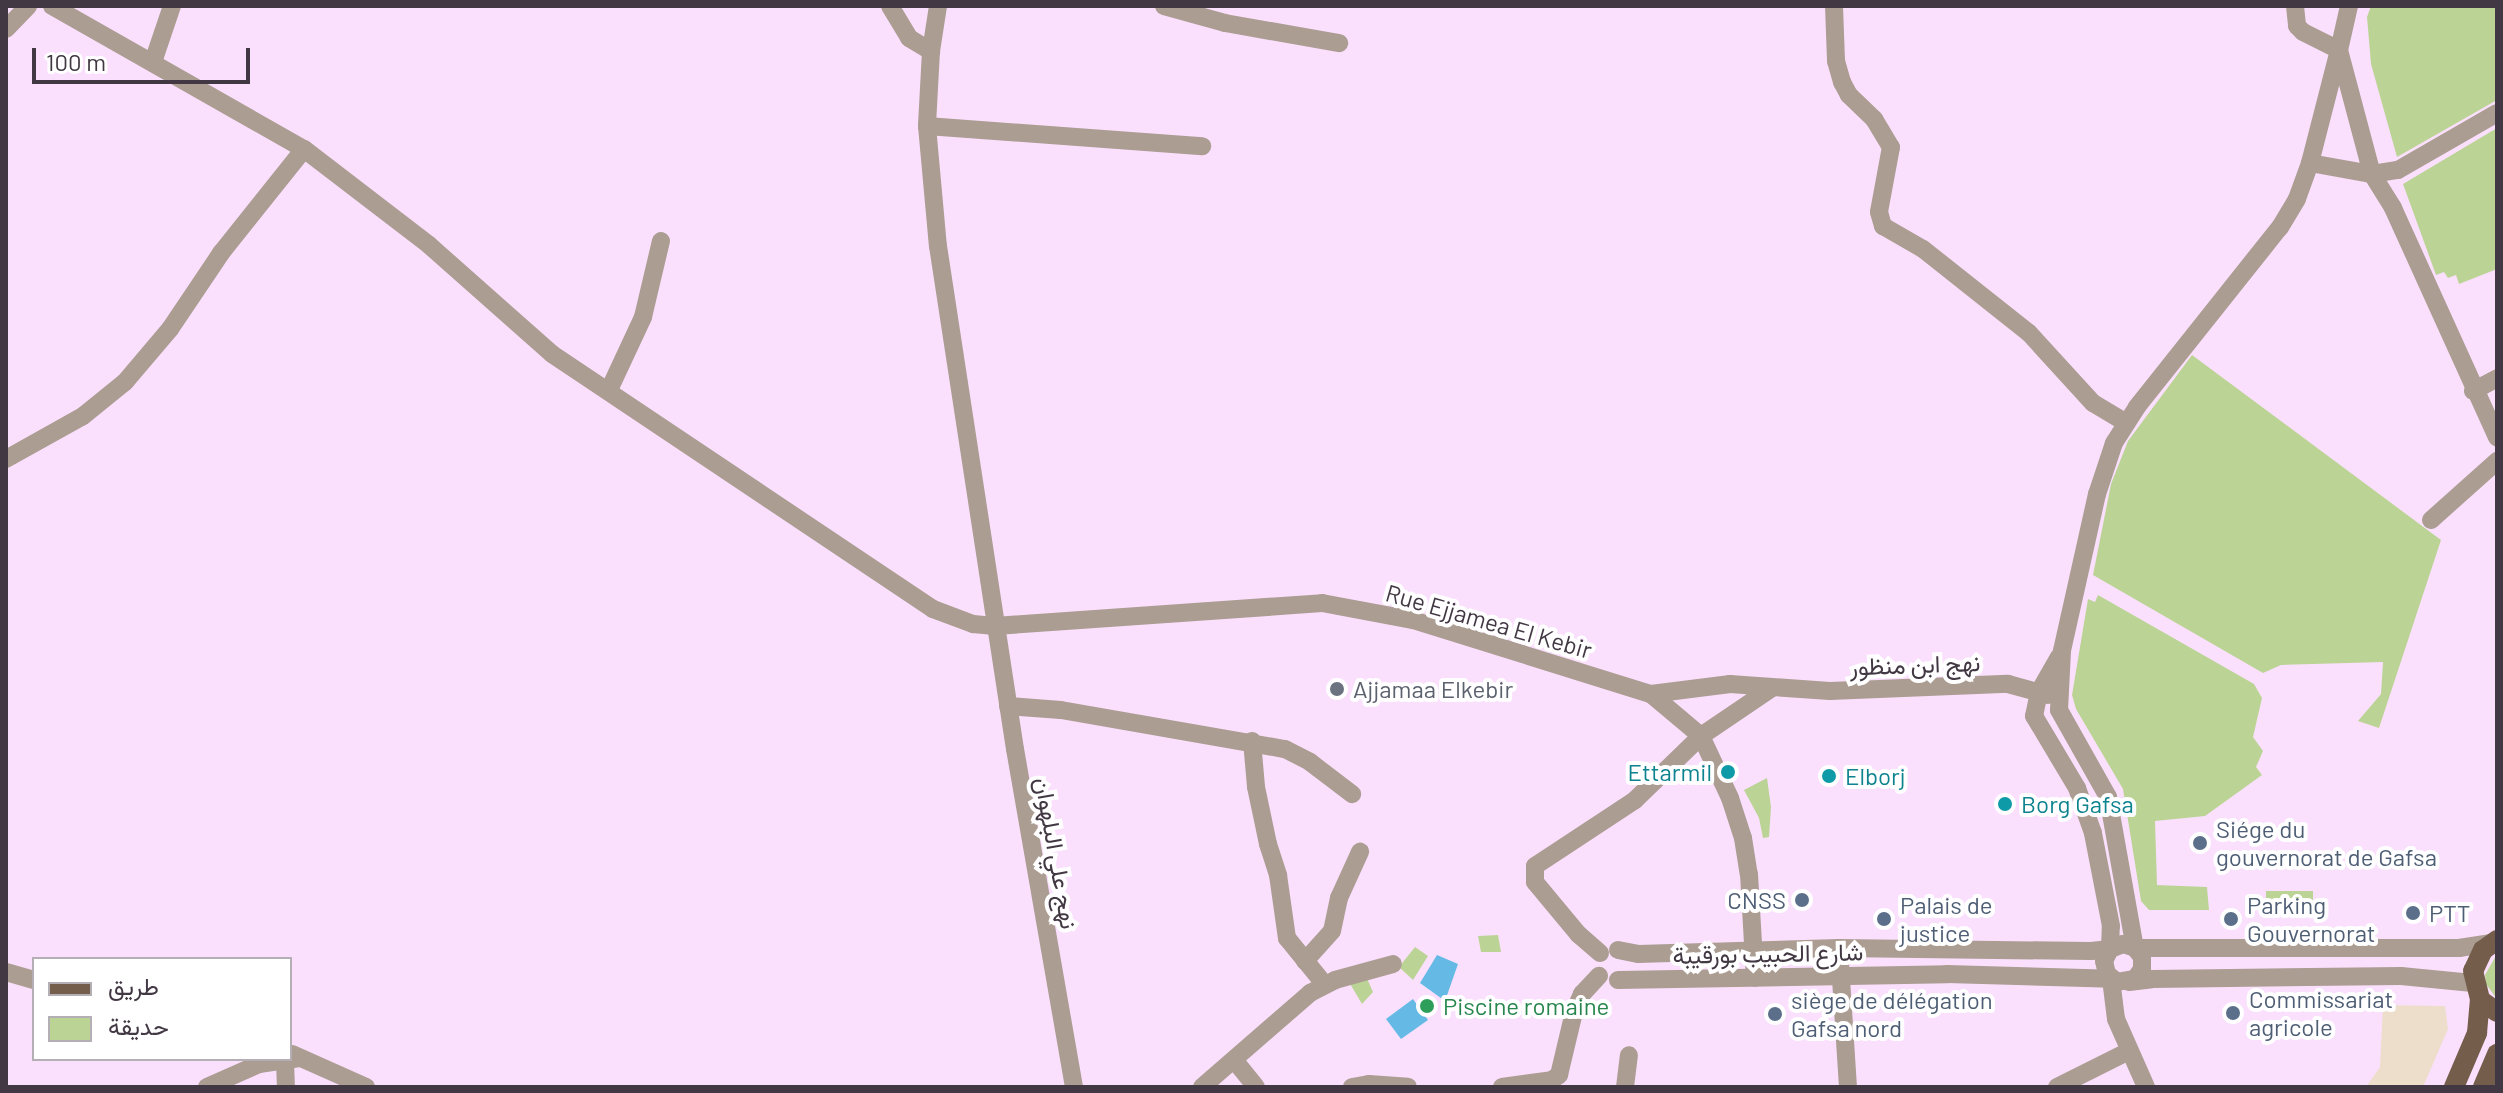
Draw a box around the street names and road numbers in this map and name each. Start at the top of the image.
street label: Rue Ejjamea El Kebir [1383,578,1595,664]
street label: نهج ابن منظور [1849,647,1981,681]
street label: نهج علي البلهوان [1029,775,1085,931]
street label: شارع الحبيب بورقيبة [1672,937,1864,969]

